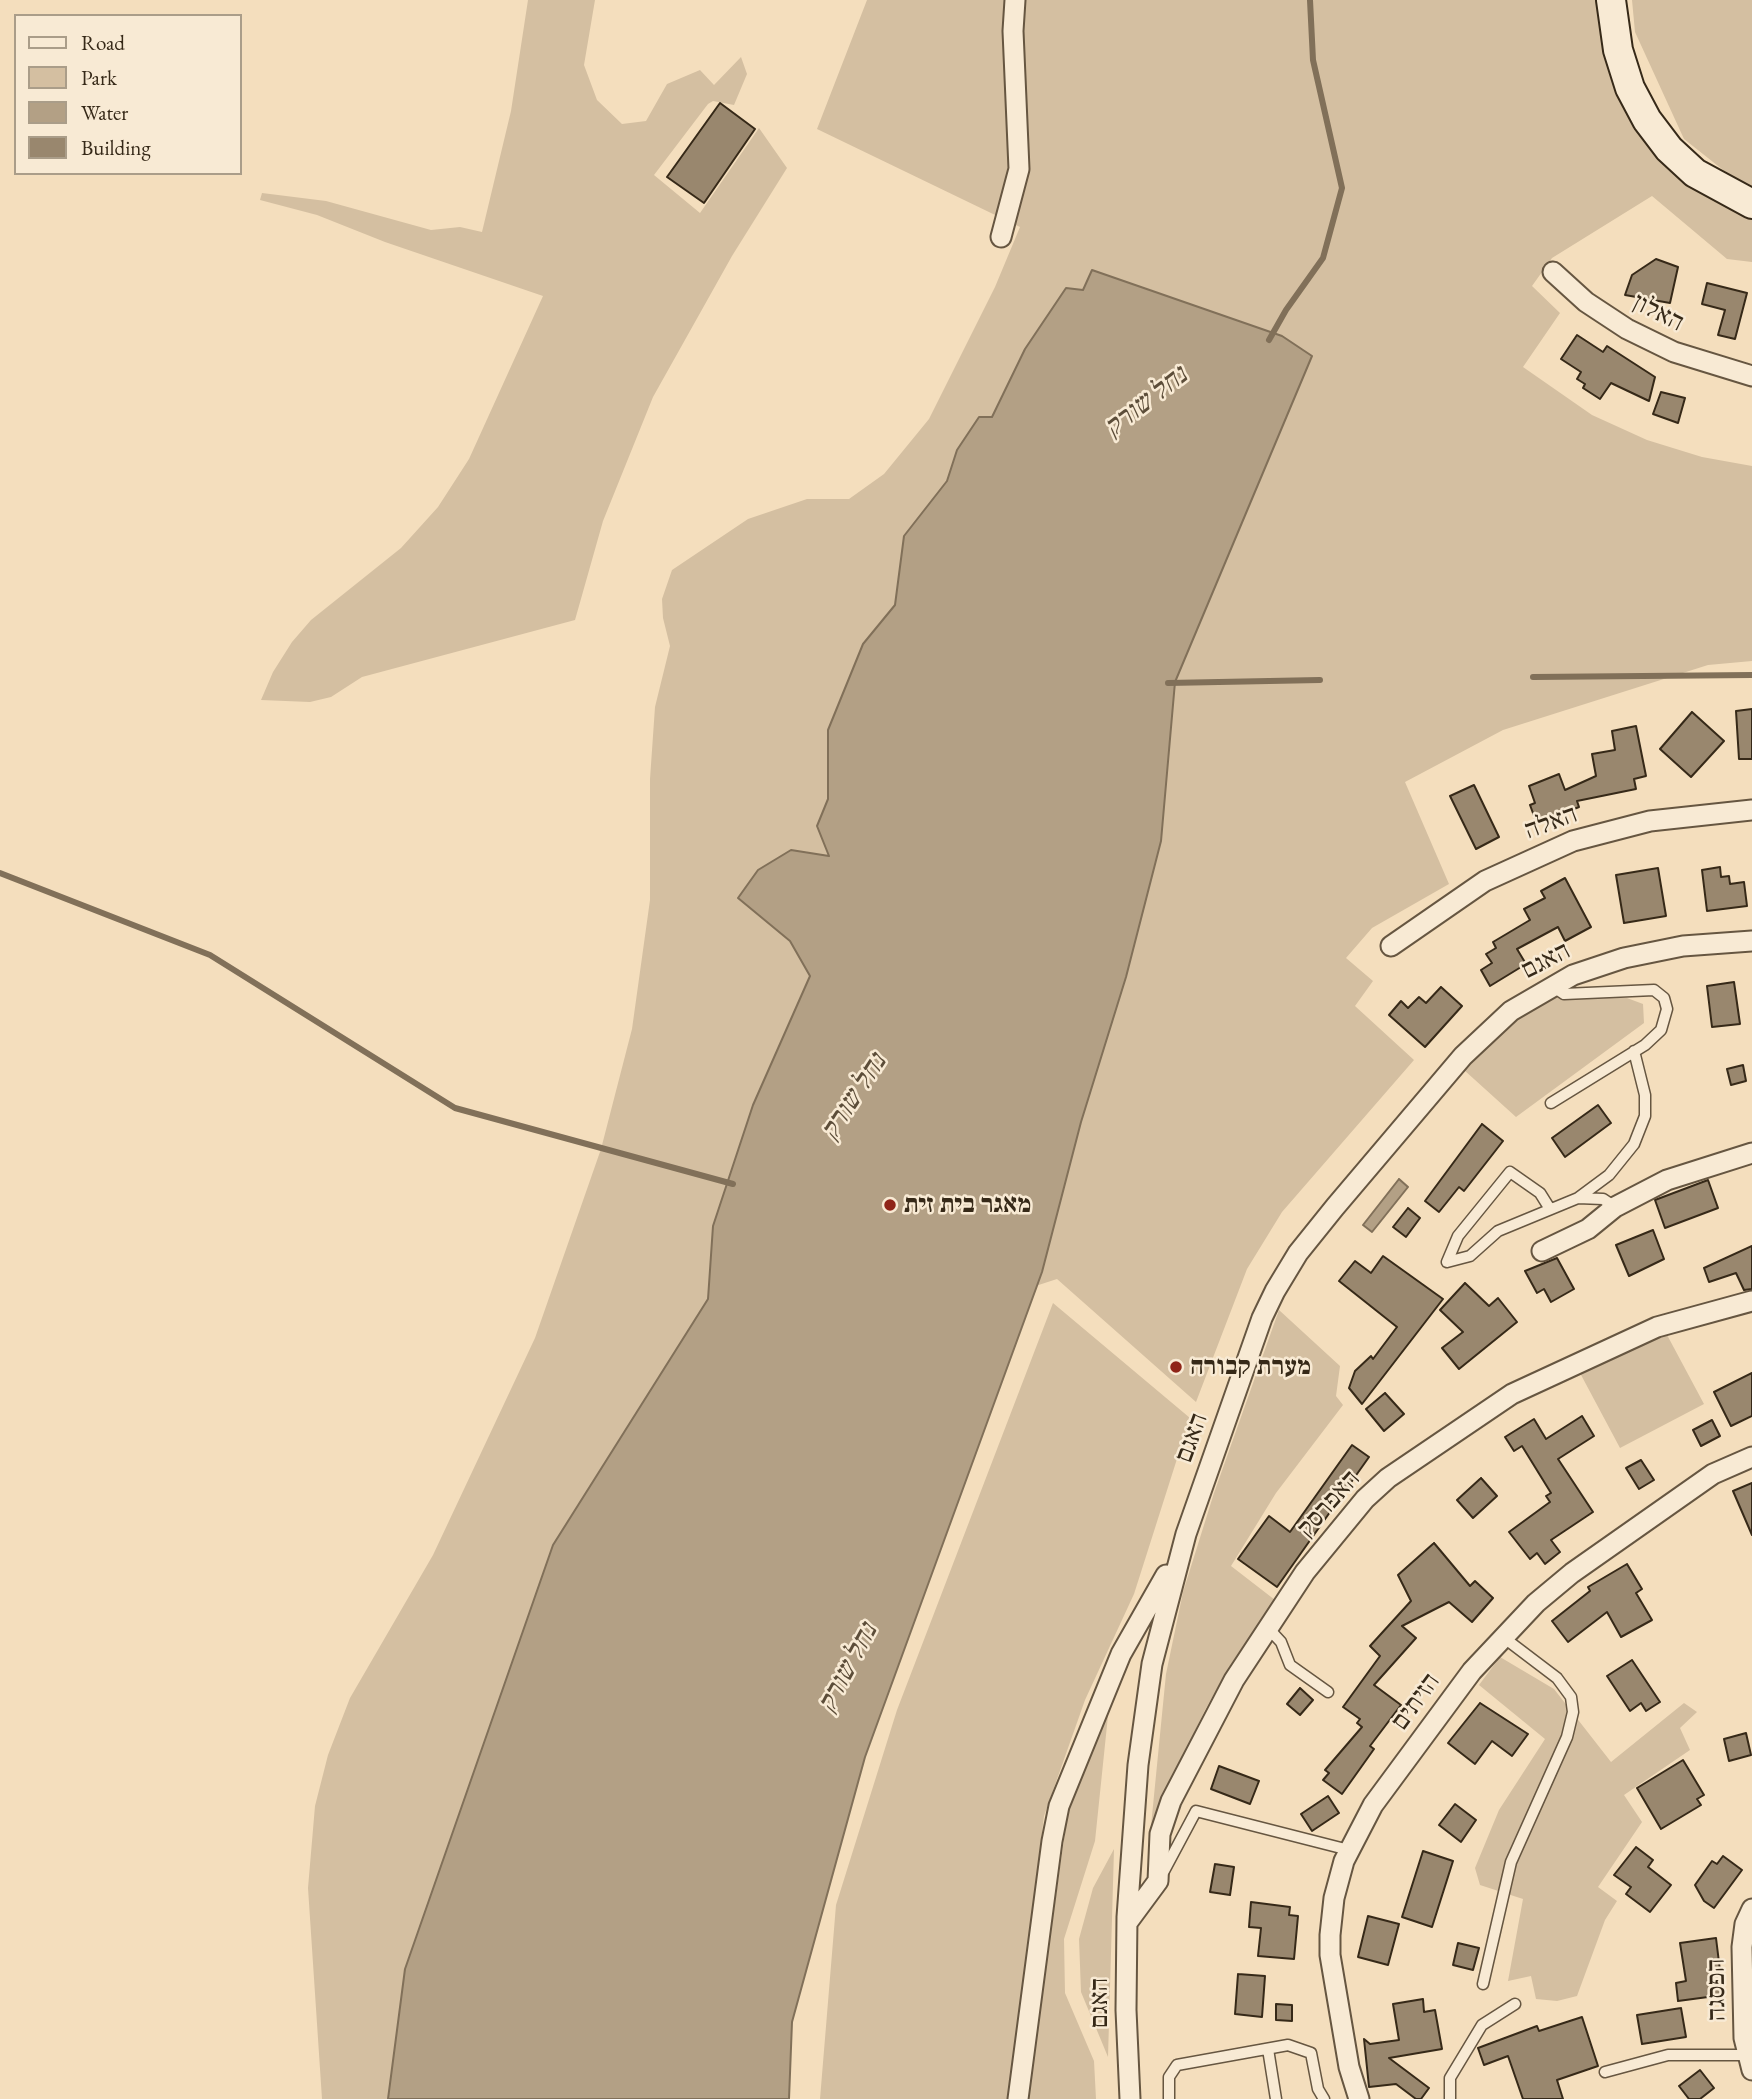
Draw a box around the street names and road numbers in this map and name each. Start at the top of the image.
street label: האלון [1627,287,1689,339]
street label: האלה [1520,799,1582,847]
street label: האגם [1516,936,1576,986]
street label: האגם [1169,1409,1215,1467]
street label: האפרסק [1291,1464,1367,1544]
street label: הזיתים [1385,1667,1447,1737]
street label: הפסגה [1701,1958,1733,2022]
street label: האגם [1084,1978,1116,2028]

